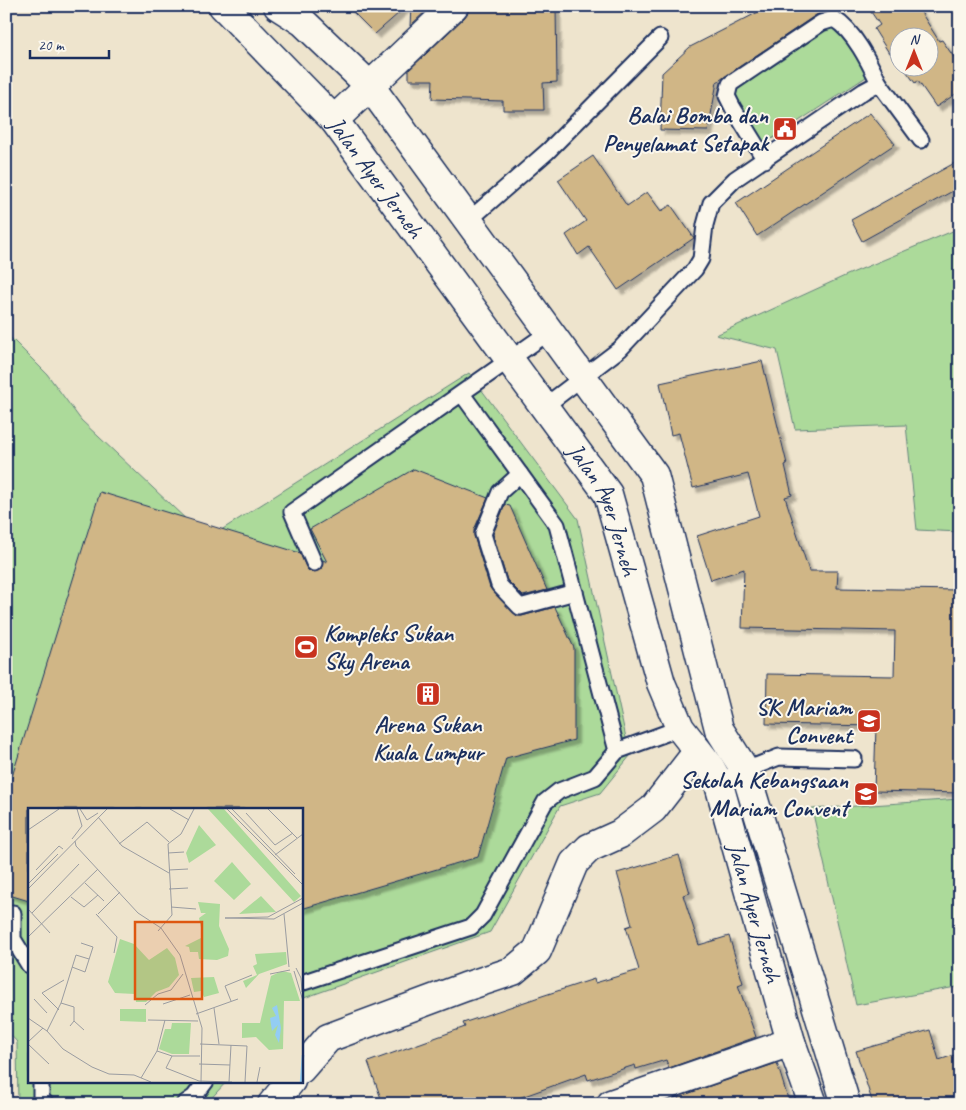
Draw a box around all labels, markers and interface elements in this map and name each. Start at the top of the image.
scale bar [30,28,109,60]
north arrow [888,28,938,78]
text: N [910,31,921,48]
text: 20 m [38,36,65,55]
place label: Balai Bomba dan Penyelamat Setapak [603,100,770,158]
street label: Jalan Ayer Jerneh [321,110,432,246]
public building icon: Balai Bomba dan Penyelamat Setapak [772,116,798,142]
street label: Jalan Ayer Jerneh [560,436,646,581]
place label: Kompleks Sukan Sky Arena [324,618,454,676]
sports icon: Kompleks Sukan Sky Arena [293,634,319,660]
building icon: Arena Sukan Kuala Lumpur [415,681,441,707]
place label: SK Mariam Convent [756,692,855,750]
school or university icon: SK Mariam Convent [856,708,882,734]
place label: Arena Sukan Kuala Lumpur [373,709,485,767]
place label: Sekolah Kebangsaan Mariam Convent [680,765,852,823]
school or university icon: Sekolah Kebangsaan Mariam Convent [853,781,879,807]
inset map [28,808,302,1082]
street label: Jalan Ayer Jerneh [721,838,789,988]

